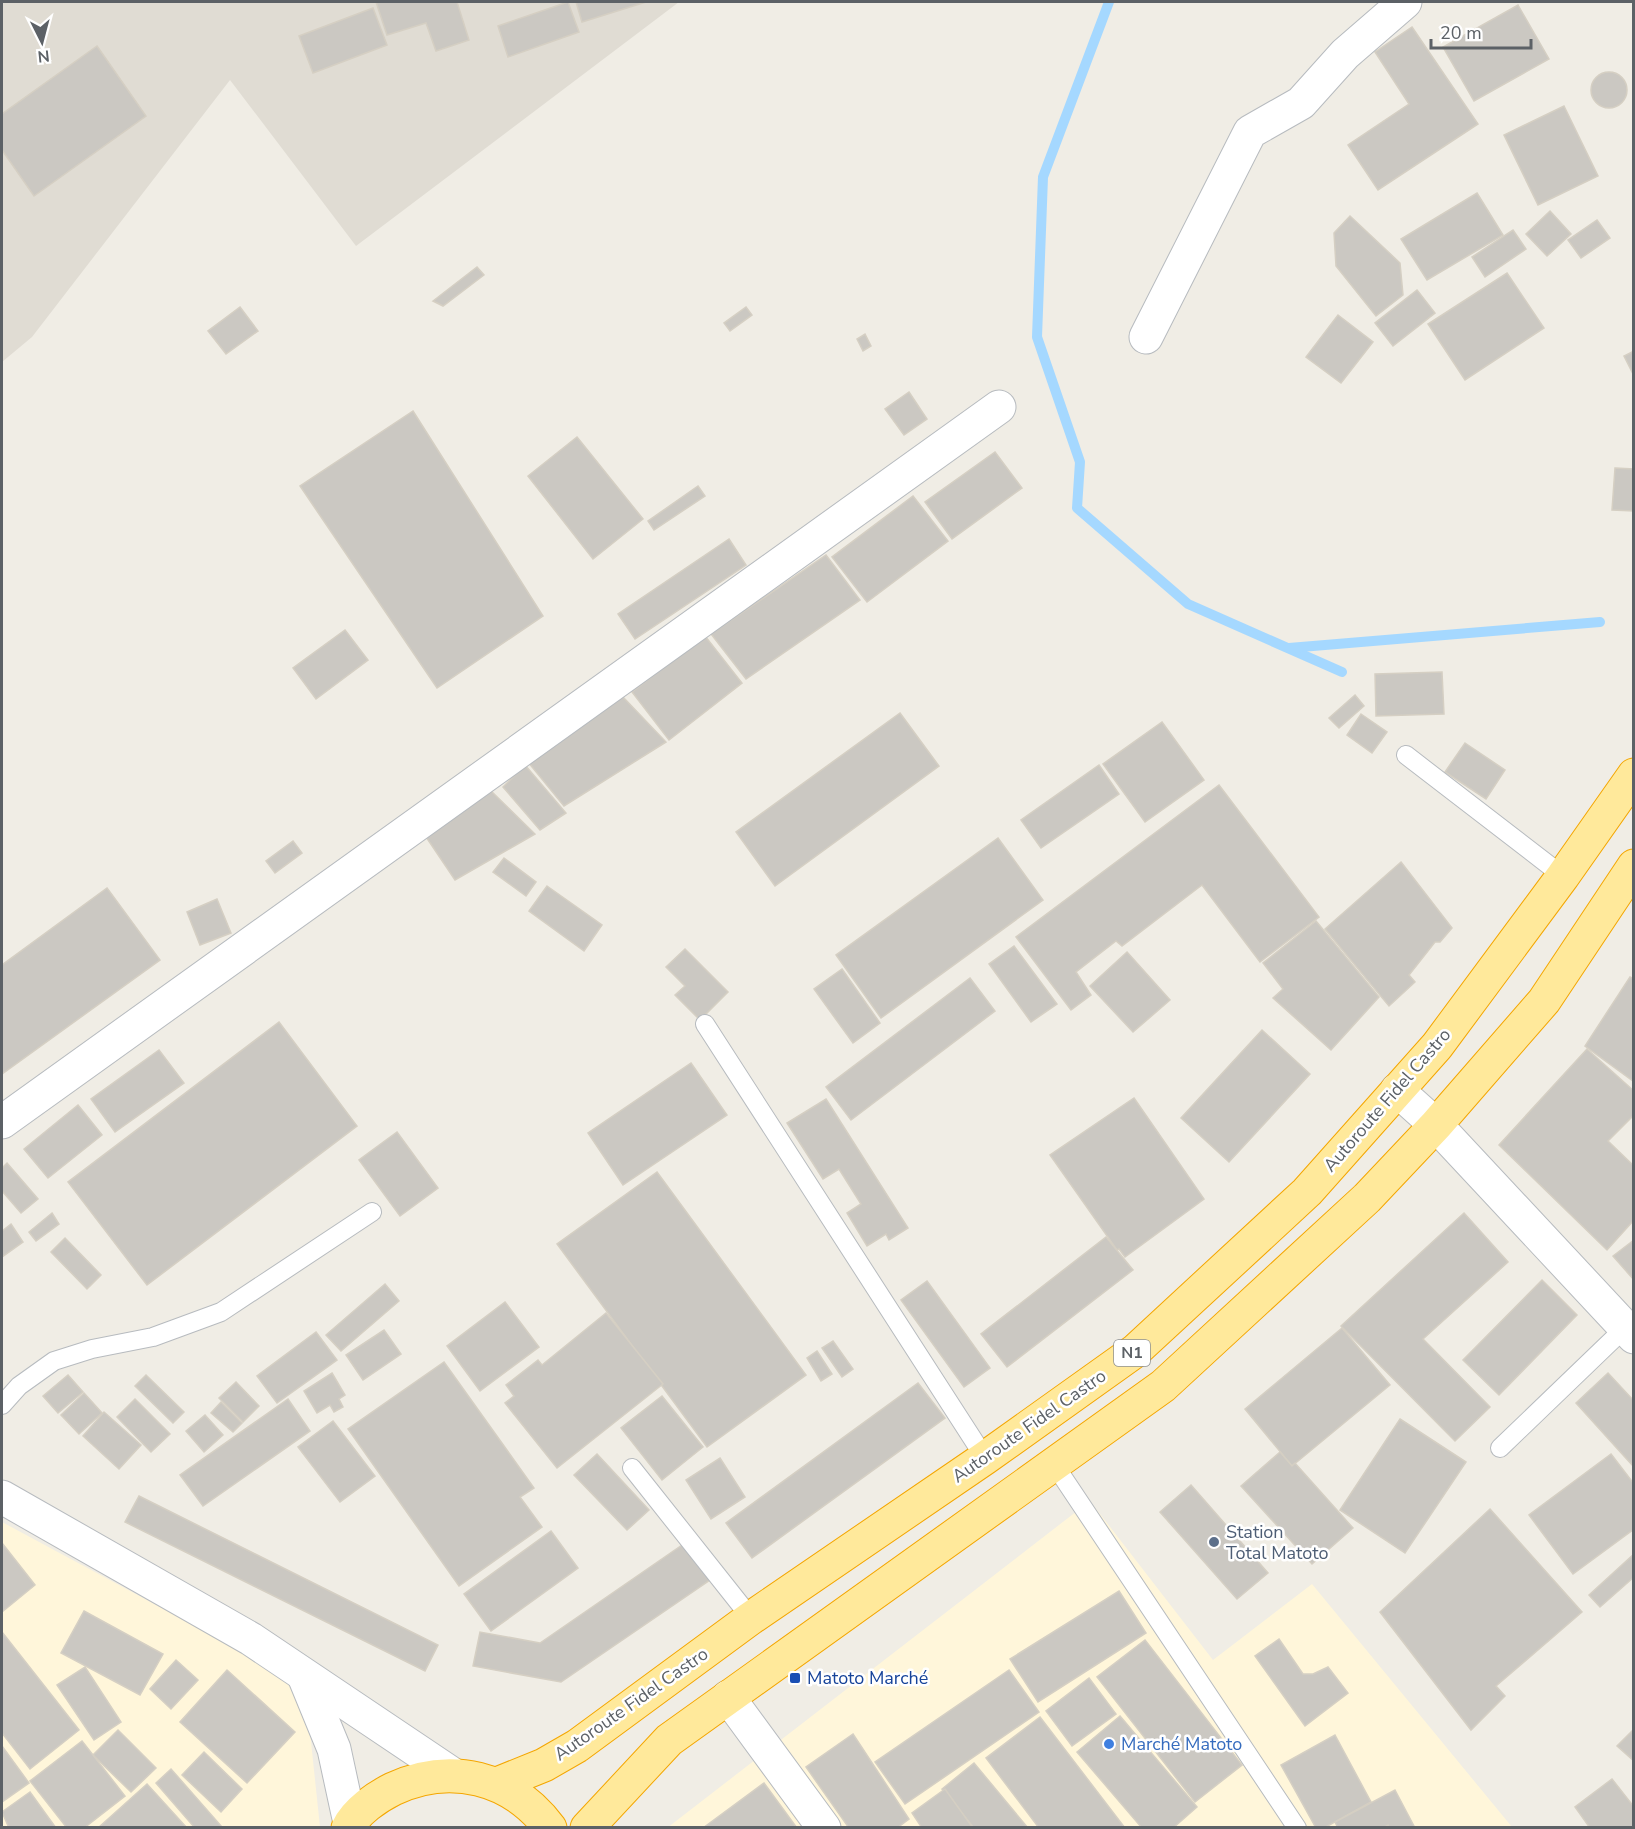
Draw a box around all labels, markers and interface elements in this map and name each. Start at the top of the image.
north arrow [12,12,72,72]
scale bar [1431,12,1532,50]
text: 20 m [1440,21,1482,45]
text: N [36,44,51,67]
street label: Autoroute Fidel Castro [1318,1023,1456,1177]
road number: N1 [1114,1340,1150,1366]
street label: Autoroute Fidel Castro [947,1364,1111,1488]
place label: Station Total Matoto [1226,1520,1328,1565]
marker: Station Total Matoto [1207,1535,1221,1549]
street label: Autoroute Fidel Castro [549,1642,713,1766]
place label: Matoto Marché [807,1666,928,1690]
marker: Matoto Marché [788,1671,802,1685]
place label: Marché Matoto [1121,1732,1242,1756]
marker: Marché Matoto [1102,1737,1116,1751]

